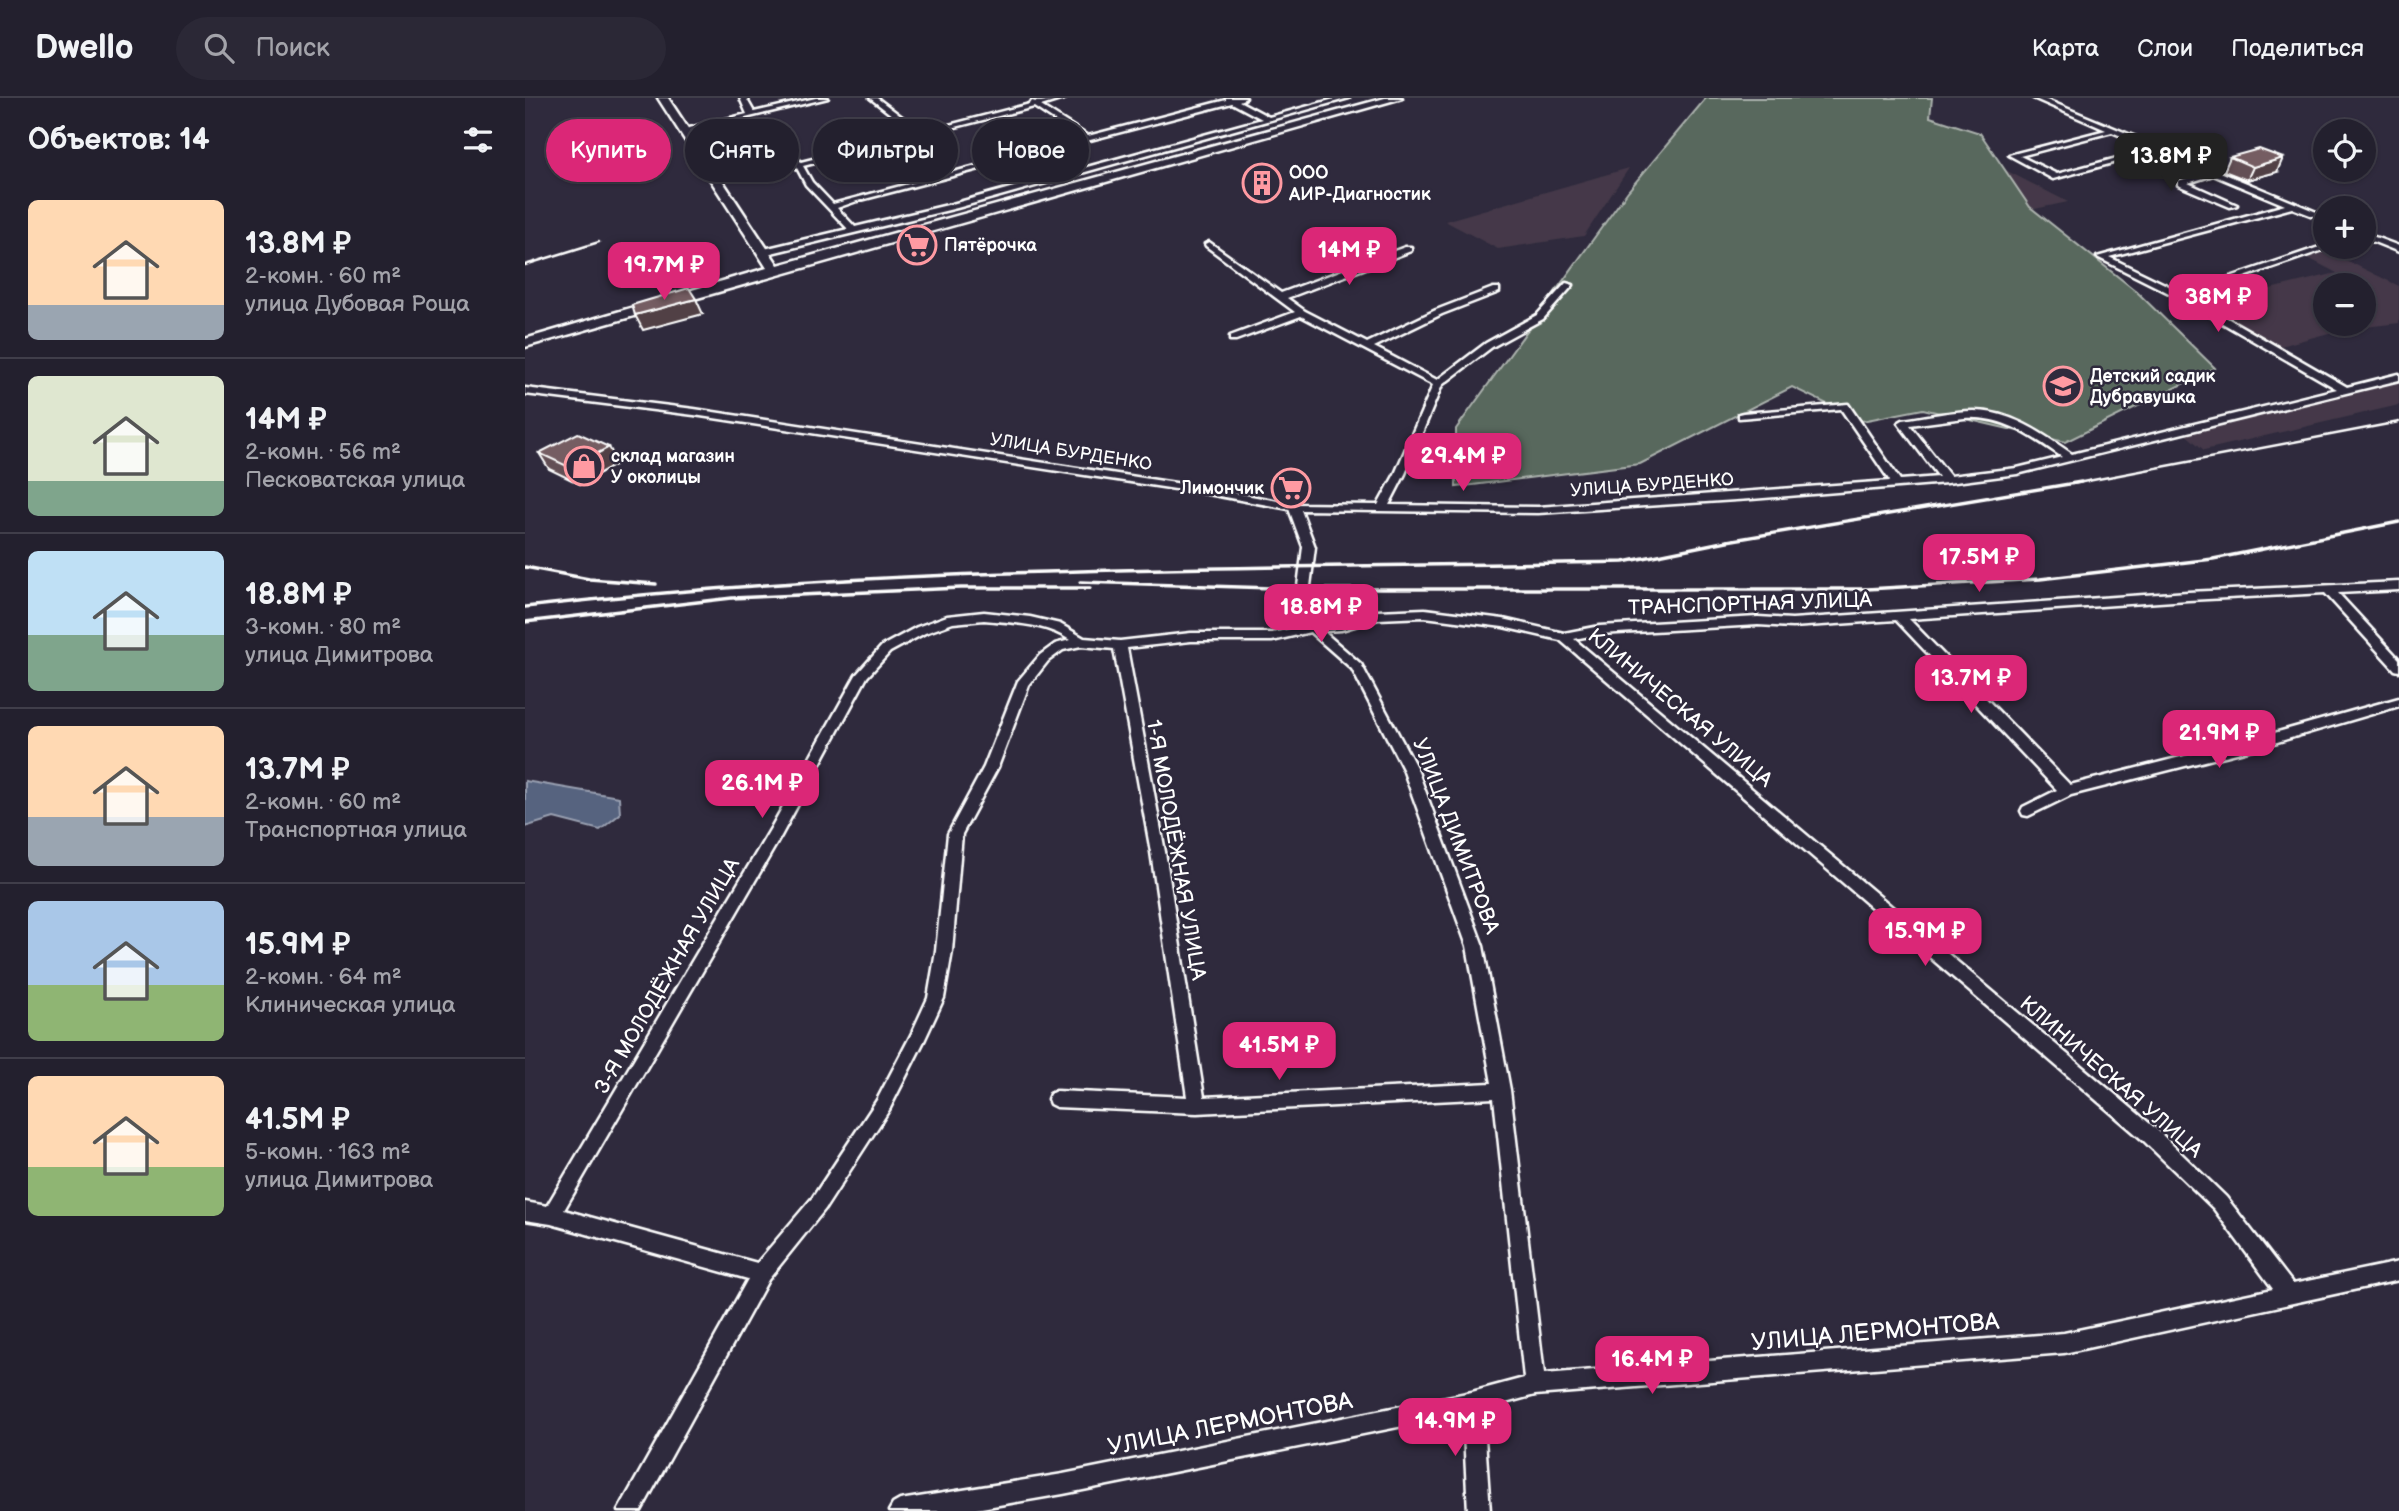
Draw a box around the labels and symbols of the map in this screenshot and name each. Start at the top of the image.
pin: 13.8M ₽ [2106,134,2236,193]
building icon: ООО АИР-Диагностик [1241,162,1283,204]
place label: ООО АИР-Диагностик [1288,163,1431,205]
supermarket icon: Пятёрочка [896,224,938,266]
pin: 14M ₽ [1300,228,1398,287]
place label: Пятёрочка [944,235,1037,256]
pin: 19.7M ₽ [599,242,729,302]
pin: 38M ₽ [2169,274,2267,334]
school or university icon: Детский садик Дубравушка [2042,365,2084,407]
place label: Детский садик Дубравушка [2090,366,2216,408]
street label: УЛИЦА БУРДЕНКО [988,429,1154,475]
pin: 29.4M ₽ [1398,434,1528,493]
shop icon: склад магазин У околицы [563,445,605,487]
place label: склад магазин У околицы [611,446,735,488]
supermarket icon: Лимончик [1270,467,1312,509]
street label: УЛИЦА БУРДЕНКО [1570,469,1734,501]
place label: Лимончик [1179,478,1264,499]
pin: 17.5M ₽ [1914,534,2044,594]
pin: 18.8M ₽ [1256,584,1386,644]
street label: ТРАНСПОРТНАЯ УЛИЦА [1627,587,1873,621]
street label: КЛИНИЧЕСКАЯ УЛИЦА [1583,623,1778,793]
pin: 13.7M ₽ [1906,656,2036,715]
pin: 21.9M ₽ [2154,710,2284,770]
street label: 1-Я МОЛОДЁЖНАЯ УЛИЦА [1141,718,1211,982]
street label: УЛИЦА ДИМИТРОВА [1407,735,1505,937]
pin: 26.1M ₽ [697,760,827,820]
street label: 3-Я МОЛОДЁЖНАЯ УЛИЦА [589,853,745,1099]
pin: 15.9M ₽ [1860,908,1990,968]
street label: КЛИНИЧЕСКАЯ УЛИЦА [2015,991,2208,1163]
pin: 41.5M ₽ [1214,1023,1344,1082]
street label: УЛИЦА ЛЕРМОНТОВА [1750,1307,2001,1357]
pin: 16.4M ₽ [1587,1336,1717,1396]
street label: УЛИЦА ЛЕРМОНТОВА [1105,1386,1355,1462]
pin: 14.9M ₽ [1390,1398,1520,1458]

